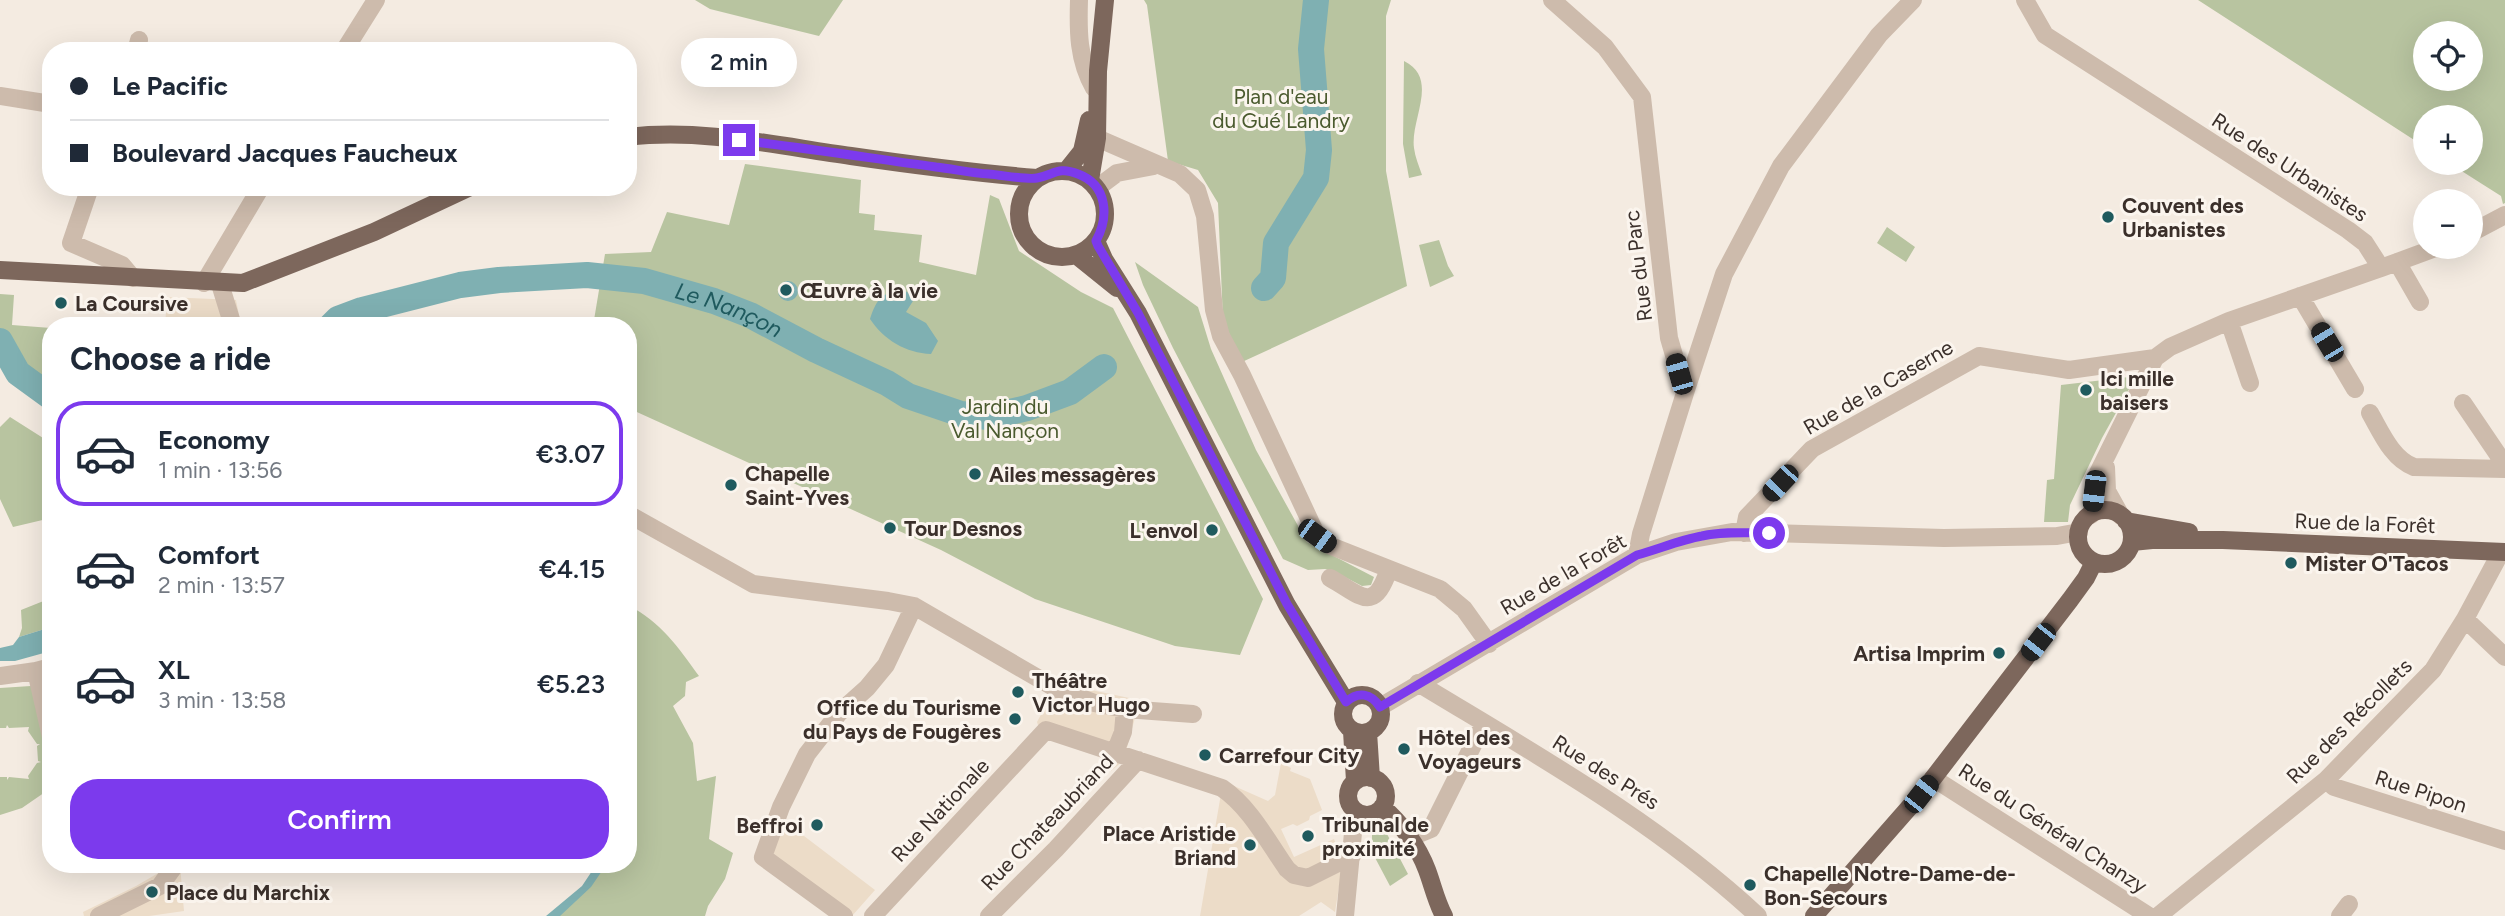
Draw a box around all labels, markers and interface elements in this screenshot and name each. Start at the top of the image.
map controls [2413,21,2483,259]
button: locate [2413,21,2483,91]
callout: 2 min [681,38,797,88]
text: 2 min [710,48,768,76]
text: Le Pacific [112,70,228,102]
park label: Plan d'eau du Gué Landry [1212,84,1350,133]
button: + [2413,105,2483,175]
street label: Rue des Urbanistes [2207,107,2373,227]
route end [723,124,755,156]
text: Boulevard Jacques Faucheux [112,137,458,169]
button: − [2413,189,2483,259]
place label: Couvent des Urbanistes [2122,193,2244,242]
street label: Rue du Parc [1619,209,1657,323]
marker: Couvent des Urbanistes [2100,209,2116,225]
water label: Le Nançon [672,277,787,344]
place label: Œuvre à la vie [800,278,938,303]
marker: Œuvre à la vie [778,282,794,298]
place label: La Coursive [75,291,188,316]
marker: La Coursive [53,295,69,311]
car [2308,319,2347,365]
street label: Rue de la Caserne [1799,334,1957,440]
text: Choose a ride [70,340,271,378]
car [1664,351,1695,397]
place label: Ici mille baisers [2100,366,2174,415]
marker: Ici mille baisers [2078,382,2094,398]
park label: Jardin du Val Nançon [951,394,1059,443]
icon: car [74,422,137,485]
text: Economy [158,424,270,456]
text: €3.07 [536,438,605,470]
text: 1 min · 13:56 [158,456,282,484]
car [1758,460,1803,506]
place label: Chapelle Saint-Yves [745,461,849,510]
place label: Ailes messagères [989,462,1156,487]
marker: Ailes messagères [967,466,983,482]
car [2082,469,2107,513]
marker: Chapelle Saint-Yves [723,477,739,493]
street label: Rue de la Forêt [2294,508,2436,538]
car [1294,515,1341,557]
place label: Tour Desnos [904,516,1022,541]
route start [1753,517,1785,549]
place label: L'envol [1130,518,1198,543]
marker: Tour Desnos [882,520,898,536]
marker: L'envol [1204,522,1220,538]
street label: Rue de la Forêt [1496,528,1630,620]
icon: car [74,537,137,600]
text: Comfort [158,539,260,571]
place label: Mister O'Tacos [2305,551,2449,576]
text: €4.15 [539,553,605,585]
marker: Mister O'Tacos [2283,555,2299,571]
text: 2 min · 13:57 [158,571,285,599]
car [2017,619,2060,665]
place label: Artisa Imprim [1853,641,1985,666]
marker: Artisa Imprim [1991,645,2007,661]
icon: car [74,652,137,715]
street label: Rue des Récollets [2281,653,2417,789]
text: XL [158,654,190,686]
text: €5.23 [537,668,605,700]
place label: Théâtre Victor Hugo [1032,668,1150,717]
marker: Théâtre Victor Hugo [1010,684,1026,700]
text: 3 min · 13:58 [158,686,286,714]
place label: Office du Tourisme du Pays de Fougères [803,695,1001,744]
marker: Office du Tourisme du Pays de Fougères [1007,711,1023,727]
place label: Hôtel des Voyageurs [1418,725,1521,774]
street label: Rue des Prés [1548,729,1664,815]
marker: Hôtel des Voyageurs [1396,741,1412,757]
place label: Carrefour City [1219,743,1360,768]
marker: Carrefour City [1197,747,1213,763]
street label: Rue Chateaubriand [976,749,1118,895]
street label: Rue Nationale [886,753,994,867]
street label: Rue du Général Chanzy [1954,758,2152,898]
street label: Rue Pipon [2372,764,2470,818]
car [1900,771,1943,817]
button: Confirm [70,779,609,859]
place label: Tribunal de proximité [1322,812,1429,861]
place label: Beffroi [736,813,803,838]
marker: Beffroi [809,817,825,833]
place label: Place Aristide Briand [1103,821,1236,870]
marker: Tribunal de proximité [1300,828,1316,844]
marker: Place Aristide Briand [1242,837,1258,853]
place label: Chapelle Notre-Dame-de- Bon-Secours [1764,861,2016,910]
marker: Chapelle Notre-Dame-de- Bon-Secours [1742,877,1758,893]
place label: Place du Marchix [166,880,331,905]
marker: Place du Marchix [144,884,160,900]

